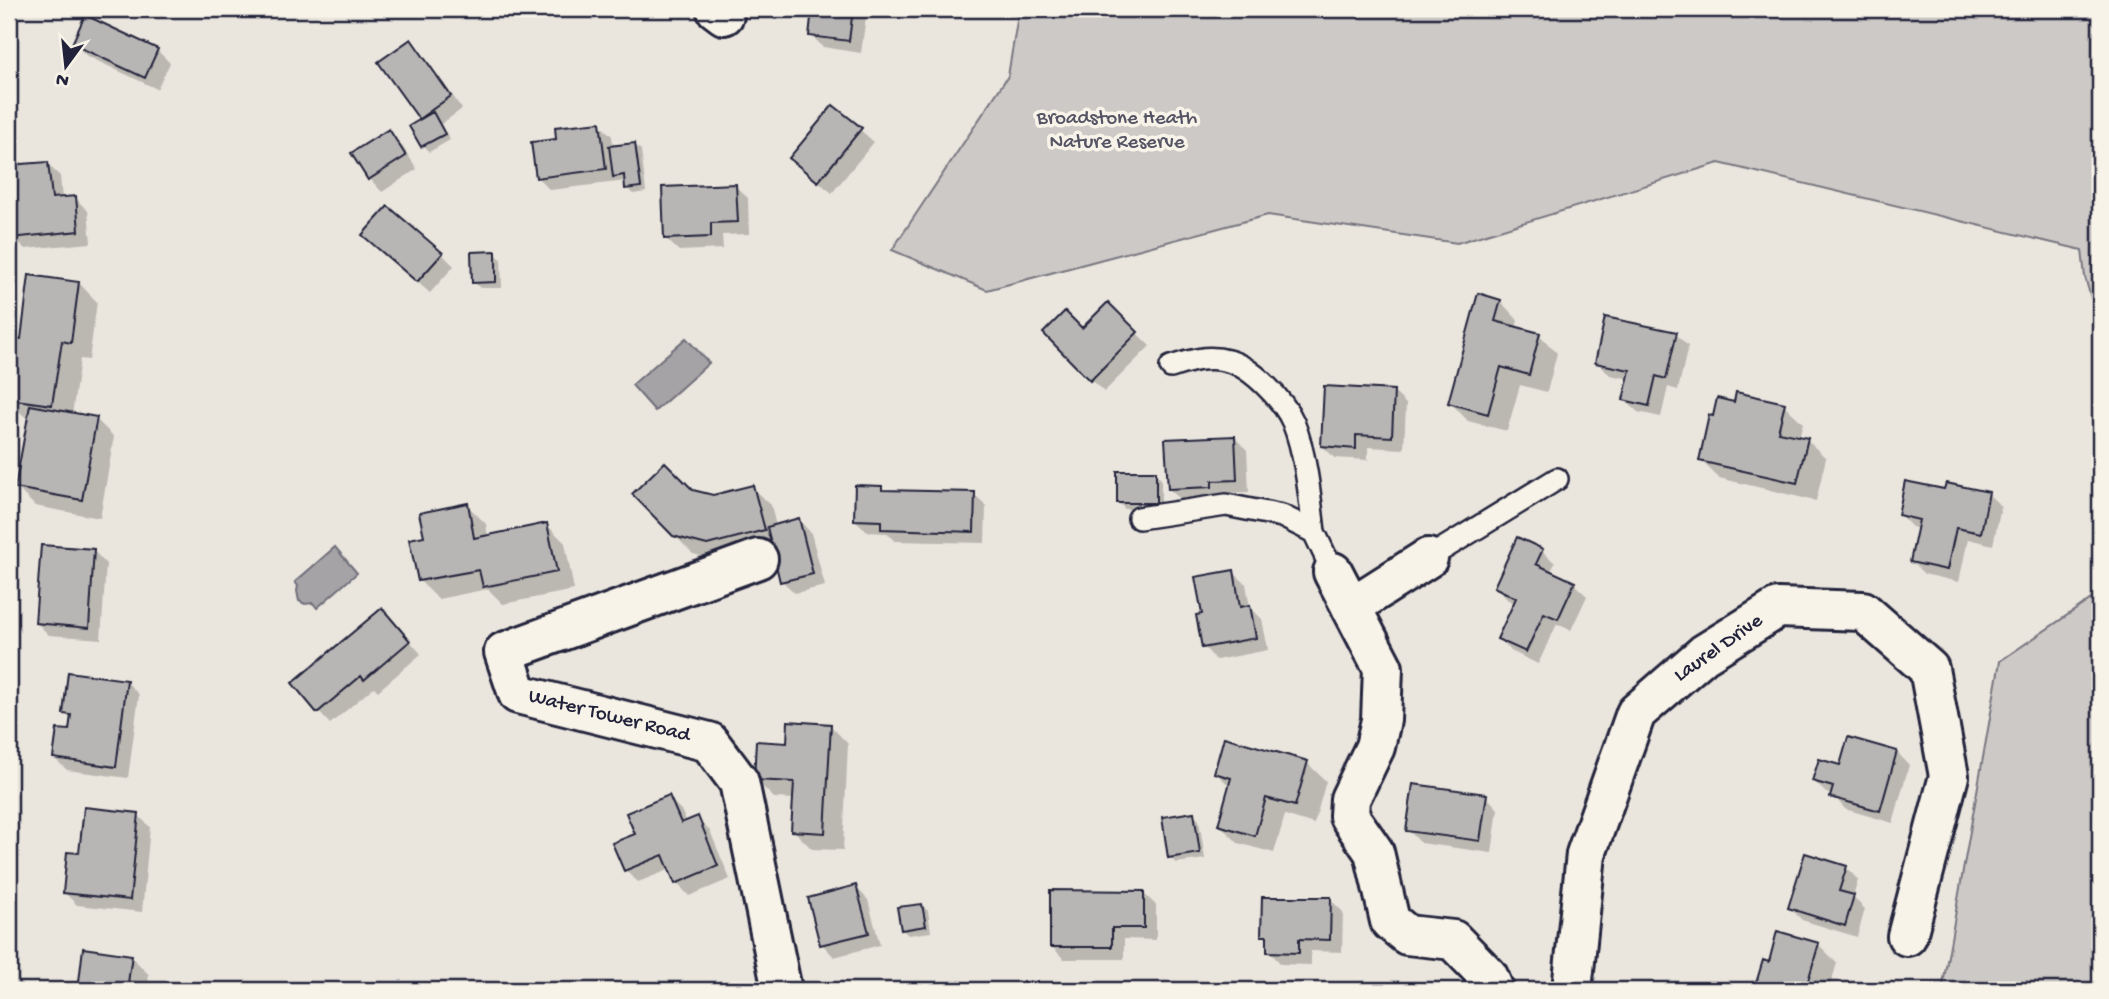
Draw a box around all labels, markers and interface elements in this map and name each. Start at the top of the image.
north arrow [32,32,102,102]
text: N [54,66,71,92]
park label: Broadstone Heath Nature Reserve [1036,107,1197,156]
street label: Laurel Drive [1670,609,1769,689]
street label: Water Tower Road [526,685,694,750]

